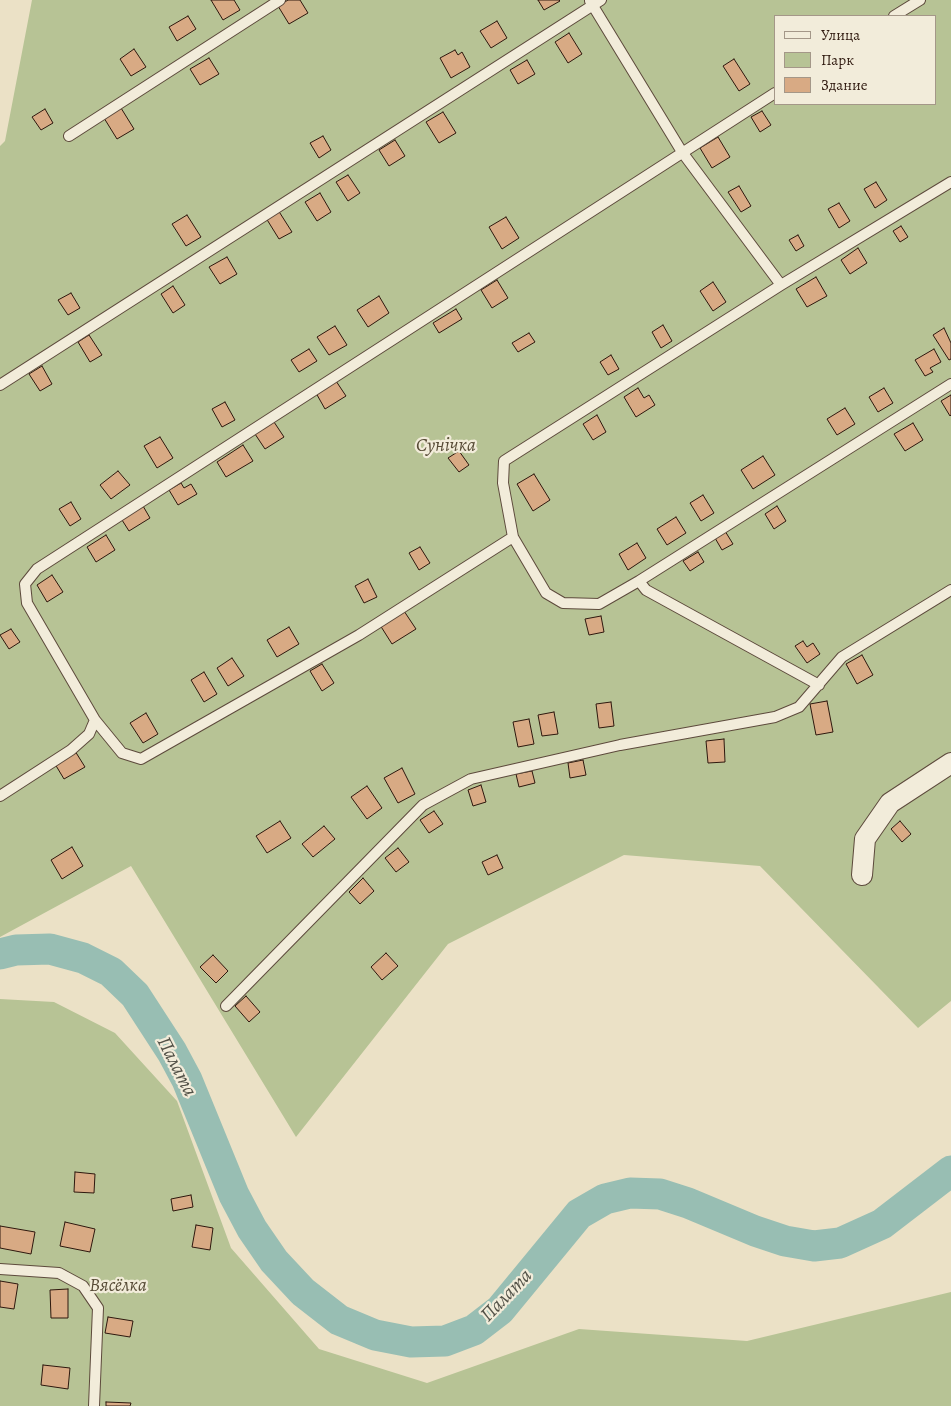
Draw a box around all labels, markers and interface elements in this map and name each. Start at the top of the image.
legend [774,15,936,105]
text: Улица [821,25,860,45]
text: Парк [821,50,854,70]
text: Здание [821,75,868,95]
park label: Сунічка [416,435,476,457]
water label: Палата [151,1033,201,1101]
water label: Палата [476,1265,538,1327]
park label: Вясёлка [89,1275,147,1297]

